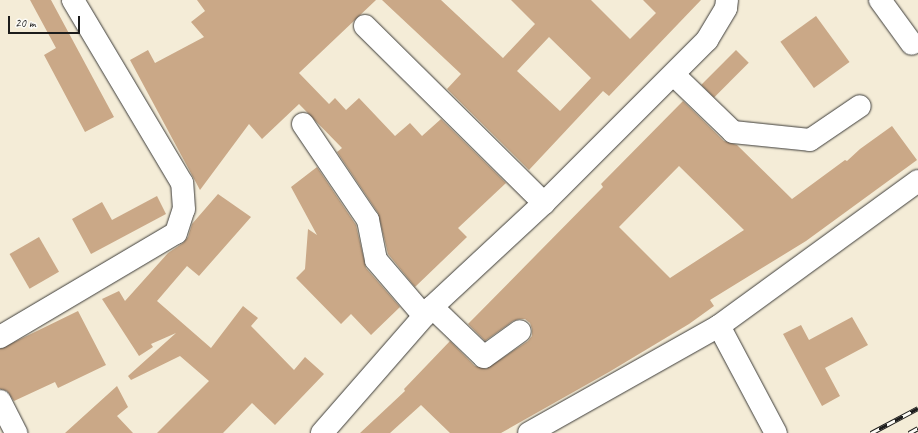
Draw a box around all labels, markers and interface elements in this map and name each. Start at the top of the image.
scale bar [10,8,82,34]
text: 20 m [15,15,35,31]

